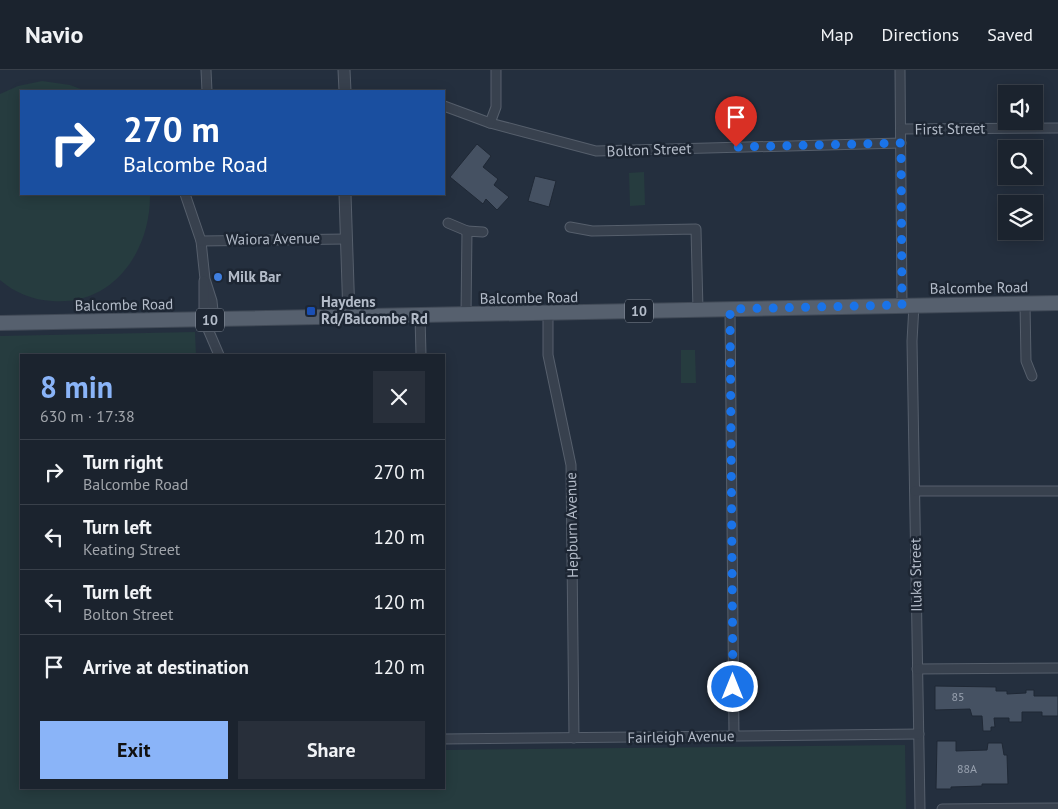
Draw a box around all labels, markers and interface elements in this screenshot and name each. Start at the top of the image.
text: Navio [25,19,83,50]
text: Map [821,23,853,46]
text: Directions [881,23,959,46]
text: Saved [987,23,1033,46]
map controls [998,85,1043,240]
button: sound [998,85,1043,130]
pin [715,96,757,147]
icon: arrive [722,103,750,131]
text: 270 m [123,106,220,152]
icon: right [40,110,105,175]
street label: First Street [915,118,985,139]
street label: Bolton Street [606,139,692,160]
button: search [998,140,1043,185]
text: Balcombe Road [123,150,268,178]
button: layers [998,195,1043,240]
street label: Waiora Avenue [226,228,320,249]
place label: Milk Bar [228,267,281,286]
marker: Milk Bar [212,271,224,283]
street label: Balcombe Road [929,277,1029,298]
street label: Balcombe Road [479,287,579,308]
place label: Haydens Rd/Balcombe Rd [321,292,428,328]
street label: Balcombe Road [74,294,174,315]
road number: 10 [625,300,653,322]
marker: Haydens Rd/Balcombe Rd [305,305,317,317]
road number: 10 [196,308,224,332]
text: 8 min [40,367,113,406]
button: close [373,371,425,423]
text: 630 m · 17:38 [40,406,135,426]
text: Turn right [83,450,163,474]
icon: right [40,458,68,486]
text: 270 m [373,460,425,484]
street label: Hepburn Avenue [561,472,582,578]
text: Balcombe Road [83,474,188,494]
text: Turn left [83,515,152,539]
icon: left [40,523,68,551]
text: 120 m [373,525,425,549]
street label: Iluka Street [905,538,926,612]
text: Keating Street [83,539,180,559]
text: Turn left [83,580,152,604]
icon: left [40,588,68,616]
text: 120 m [373,590,425,614]
text: Bolton Street [83,604,173,624]
icon: arrive [40,653,68,681]
text: Arrive at destination [83,655,249,679]
text: 120 m [373,655,425,679]
position arrow [706,660,758,712]
house number: 85 [951,689,965,704]
button: Exit [40,721,228,779]
button: Share [238,721,425,779]
street label: Fairleigh Avenue [627,726,735,747]
house number: 88A [957,761,977,776]

